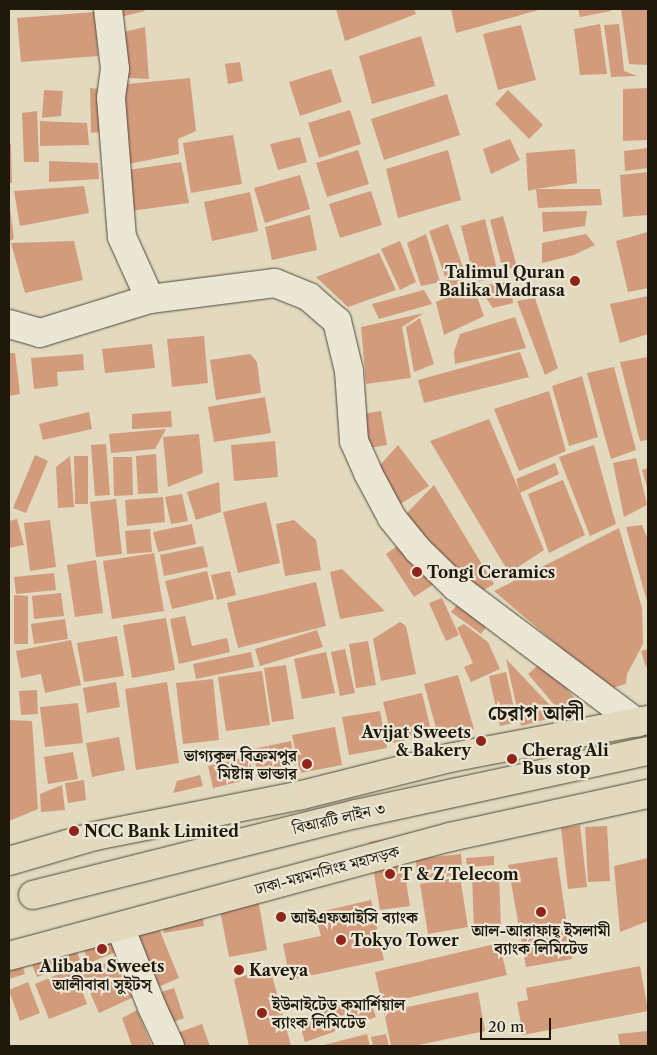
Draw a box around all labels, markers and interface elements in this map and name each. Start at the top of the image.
place label: Talimul Quran Balika Madrasa [438,262,565,300]
marker: Talimul Quran Balika Madrasa [569,275,581,287]
place label: Tongi Ceramics [427,562,555,582]
marker: Tongi Ceramics [411,566,423,578]
district label: চেরাগ আলী [488,700,584,726]
place label: Avijat Sweets & Bakery [361,722,471,760]
marker: Avijat Sweets & Bakery [475,735,487,747]
place label: Cherag Ali Bus stop [522,740,609,778]
place label: ভাগ্যকুল বিক্রমপুর মিষ্টান্ন ভান্ডার [184,745,297,783]
marker: Cherag Ali Bus stop [506,753,518,765]
marker: ভাগ্যকুল বিক্রমপুর মিষ্টান্ন ভান্ডার [301,758,313,770]
street label: বিআরটি লাইন ৩ [291,798,387,838]
place label: NCC Bank Limited [84,821,239,841]
marker: NCC Bank Limited [68,825,80,837]
street label: ঢাকা-ময়মনসিংহ মহাসড়ক [253,841,401,899]
place label: T & Z Telecom [400,864,520,884]
marker: T & Z Telecom [384,868,396,880]
marker: আল-আরাফাহ্ ইসলামী ব্যাংক লিমিটেড [535,906,547,918]
place label: আইএফআইসি ব্যাংক [291,907,418,927]
marker: আইএফআইসি ব্যাংক [275,911,287,923]
place label: আল-আরাফাহ্ ইসলামী ব্যাংক লিমিটেড [472,920,610,958]
place label: Tokyo Tower [351,930,459,950]
marker: Tokyo Tower [335,934,347,946]
marker: Alibaba Sweets আলীবাবা সুইটস্ [96,943,108,955]
place label: Alibaba Sweets আলীবাবা সুইটস্ [40,956,164,994]
place label: Kaveya [249,960,308,980]
marker: Kaveya [233,964,245,976]
place label: ইউনাইটেড কমার্শিয়াল ব্যাংক লিমিটেড [272,994,405,1032]
marker: ইউনাইটেড কমার্শিয়াল ব্যাংক লিমিটেড [256,1007,268,1019]
scale bar [482,1008,553,1040]
text: 20 m [488,1017,524,1036]

